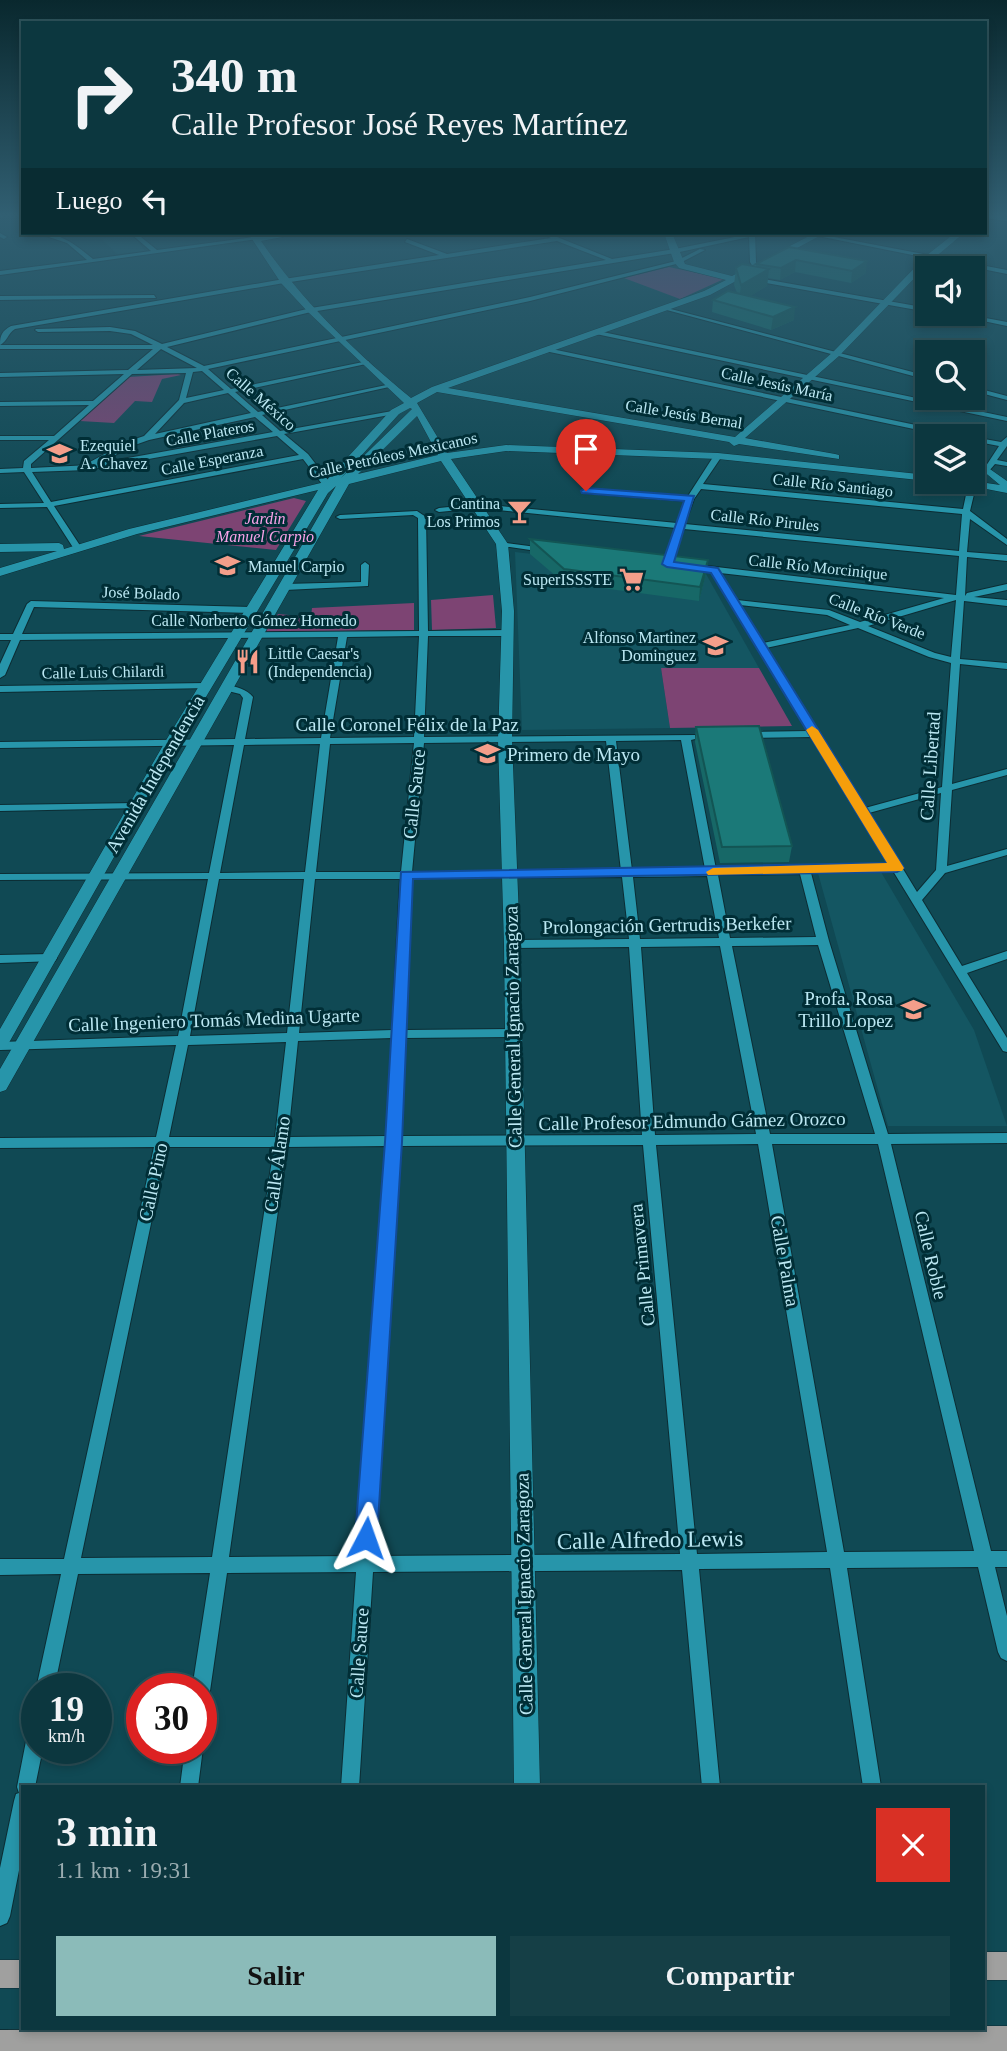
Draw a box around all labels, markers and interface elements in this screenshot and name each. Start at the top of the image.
text: 340 m [171,48,298,103]
icon: right [56,49,147,140]
text: Calle Profesor José Reyes Martínez [171,106,628,142]
icon: left [136,182,174,220]
text: Luego [56,186,122,215]
map controls [915,256,985,494]
button: sound [915,256,985,326]
button: search [915,340,985,410]
street label: Calle México [223,364,299,434]
street label: Calle Jesús María [720,364,834,404]
street label: Calle Jesús Bernal [624,396,744,432]
street label: Calle Plateros [165,417,255,449]
pin [556,419,616,491]
button: layers [915,424,985,494]
street label: Calle Petróleos Mexicanos [307,429,479,481]
icon: arrive [567,430,605,468]
place label: Ezequiel A. Chavez [80,437,148,472]
school or university icon: Ezequiel A. Chavez [46,440,74,468]
street label: Calle Esperanza [160,442,265,479]
street label: Calle Río Santiago [772,470,894,501]
place label: Cantina Los Primos [427,495,500,530]
bar icon: Cantina Los Primos [506,498,534,526]
street label: Calle Río Pirules [710,506,820,534]
park label: Jardin Manuel Carpio [215,510,314,546]
street label: Calle Río Morcinique [748,551,888,584]
school or university icon: Manuel Carpio [214,552,242,580]
place label: Manuel Carpio [248,558,344,576]
supermarket icon: SuperISSSTE [618,565,646,593]
place label: SuperISSSTE [523,571,612,589]
street label: José Bolado [102,583,180,603]
street label: Calle Río Verde [826,590,928,642]
street label: Calle Norberto Gómez Hornedo [151,612,357,629]
place label: Alfonso Martinez Dominguez [583,629,696,665]
school or university icon: Alfonso Martinez Dominguez [702,632,730,660]
place label: Little Caesar's (Independencia) [268,645,372,681]
restaurant icon: Little Caesar's (Independencia) [234,648,262,676]
street label: Calle Luis Chilardi [42,662,165,682]
street label: Avenida Independencia [101,691,209,857]
street label: Calle Libertad [916,710,944,821]
street label: Calle Coronel Félix de la Paz [295,714,519,735]
school or university icon: Primero de Mayo [473,740,501,768]
place label: Primero de Mayo [507,744,640,765]
street label: Calle Sauce [399,748,429,840]
street label: Calle General Ignacio Zaragoza [500,905,526,1148]
street label: Prolongación Gertrudis Berkefer [542,912,792,938]
place label: Profa. Rosa Trillo Lopez [798,988,894,1031]
school or university icon: Profa. Rosa Trillo Lopez [899,995,927,1023]
street label: Calle Ingeniero Tomás Medina Ugarte [68,1004,360,1036]
street label: Calle Profesor Edmundo Gámez Orozco [538,1108,846,1134]
street label: Calle Álamo [260,1115,294,1213]
street label: Calle Pino [134,1141,172,1223]
street label: Calle Primavera [625,1202,659,1327]
street label: Calle Roble [911,1209,951,1301]
street label: Calle Palma [767,1214,803,1309]
street label: Calle General Ignacio Zaragoza [511,1472,537,1715]
position arrow [329,1501,403,1575]
street label: Calle Alfredo Lewis [557,1526,743,1554]
street label: Calle Sauce [345,1607,373,1699]
speed limit sign: 30 [126,1673,217,1764]
text: 19 [49,1690,84,1729]
text: km/h [48,1726,85,1746]
button: close [876,1808,950,1882]
text: 3 min [56,1809,158,1855]
text: 1.1 km · 19:31 [56,1858,191,1883]
button: Salir [56,1936,496,2016]
button: Compartir [510,1936,950,2016]

